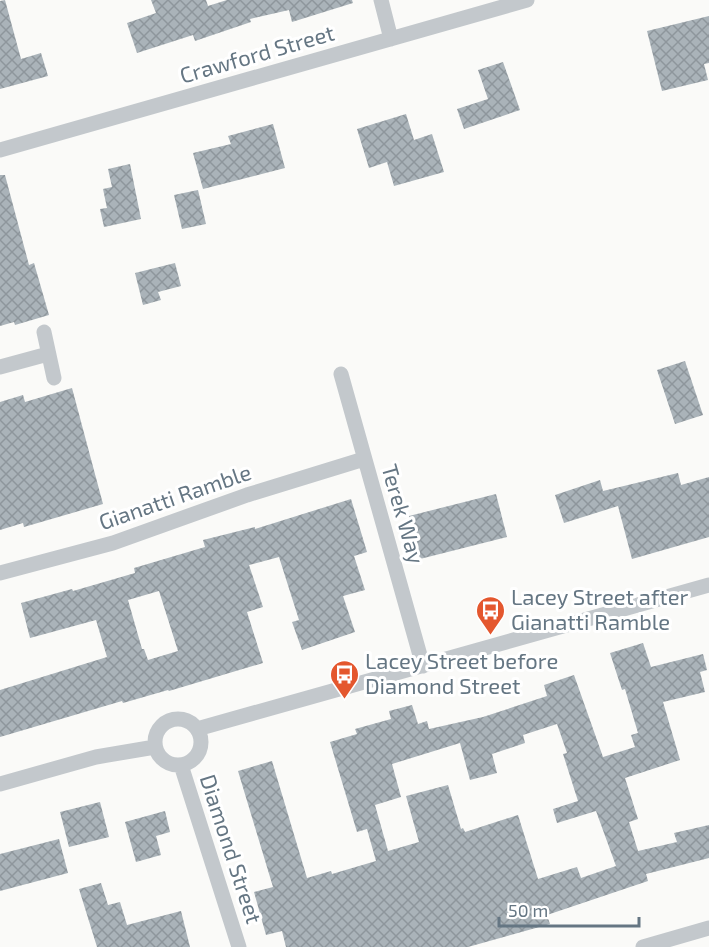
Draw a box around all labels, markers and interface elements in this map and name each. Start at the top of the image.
street label: Crawford Street [176,19,337,88]
street label: Gianatti Ramble [95,458,254,534]
street label: Terek Way [377,461,431,567]
place label: Lacey Street after Gianatti Ramble [511,583,688,634]
bus stop icon: Lacey Street after Gianatti Ramble [474,594,506,636]
place label: Lacey Street before Diamond Street [365,647,558,698]
bus stop icon: Lacey Street before Diamond Street [328,658,360,700]
street label: Diamond Street [196,771,268,927]
scale bar [499,890,638,928]
text: 50 m [508,899,548,921]

